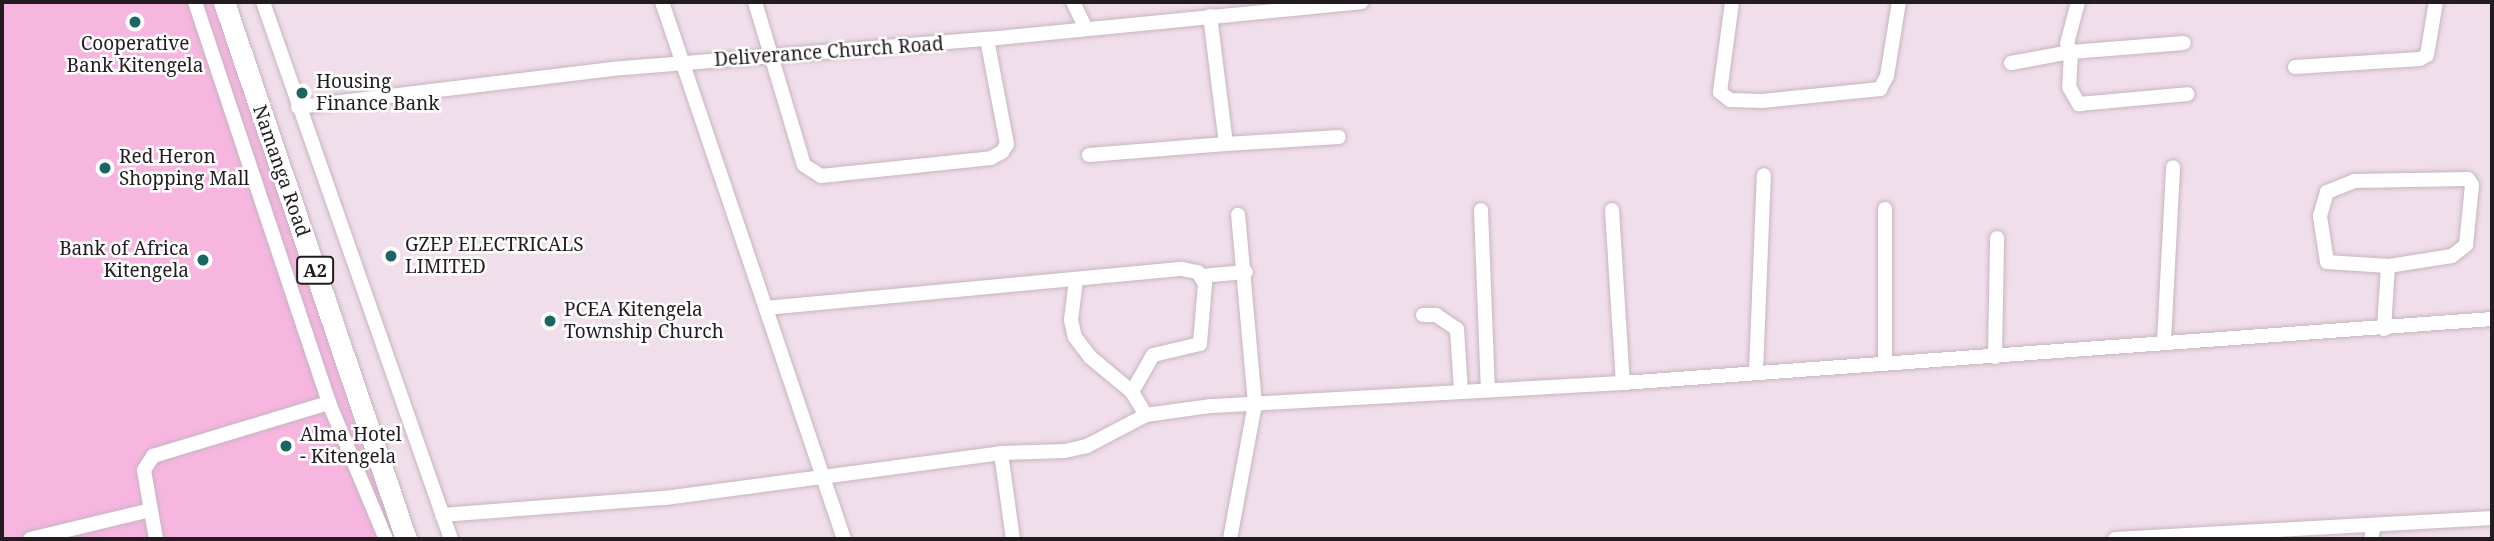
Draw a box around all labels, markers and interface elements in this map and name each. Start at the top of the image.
marker: Cooperative Bank Kitengela [127,14,143,30]
place label: Cooperative Bank Kitengela [67,33,203,77]
street label: Deliverance Church Road [713,33,945,71]
place label: Housing Finance Bank [316,71,439,115]
marker: Housing Finance Bank [294,85,310,101]
street label: Namanga Road [248,102,314,240]
place label: Red Heron Shopping Mall [119,146,249,190]
marker: Red Heron Shopping Mall [97,160,113,176]
place label: GZEP ELECTRICALS LIMITED [405,234,584,278]
place label: Bank of Africa Kitengela [59,238,189,282]
marker: GZEP ELECTRICALS LIMITED [383,248,399,264]
marker: Bank of Africa Kitengela [195,252,211,268]
road number: A2 [296,256,334,284]
place label: PCEA Kitengela Township Church [564,299,724,343]
marker: PCEA Kitengela Township Church [542,313,558,329]
place label: Alma Hotel - Kitengela [300,424,402,468]
marker: Alma Hotel - Kitengela [278,438,294,454]

